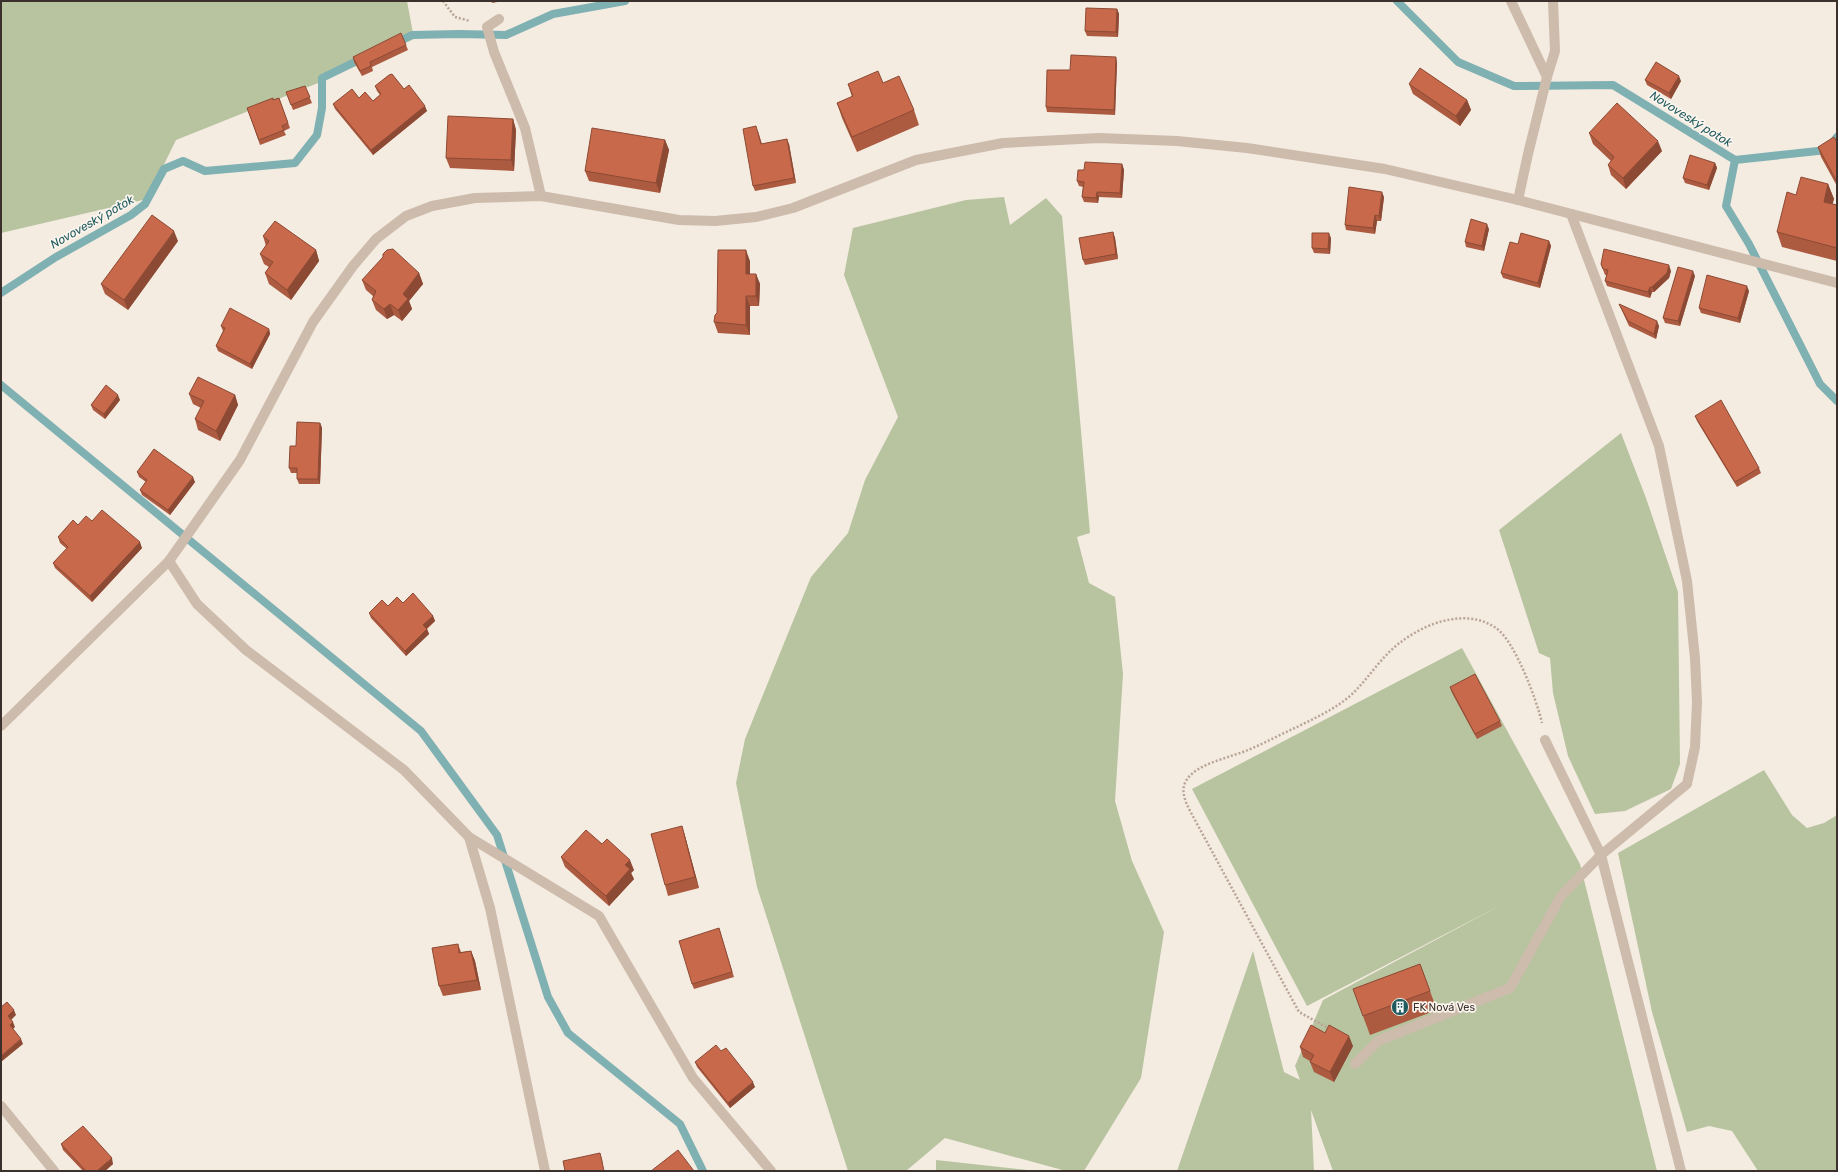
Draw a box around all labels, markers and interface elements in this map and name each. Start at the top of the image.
water label: Novoveský potok [1647,88,1735,150]
water label: Novoveský potok [48,192,137,252]
building icon: FK Nová Ves [1390,997,1410,1017]
place label: FK Nová Ves [1413,1001,1476,1014]

